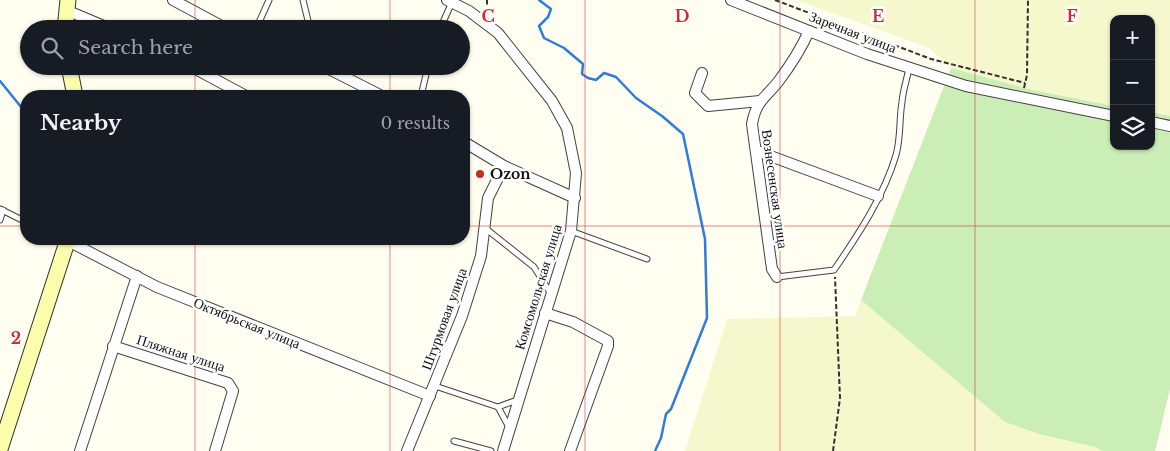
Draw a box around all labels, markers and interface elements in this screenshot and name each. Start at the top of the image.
text: C [481,6,495,26]
text: D [675,6,689,26]
text: E [872,6,884,26]
text: F [1066,6,1078,26]
street label: Заречная улица [807,7,900,57]
map controls [1110,15,1155,150]
button: + [1110,15,1155,60]
search box [20,20,470,75]
icon: search [38,34,66,62]
text: Search here [78,36,193,59]
button: − [1110,60,1155,105]
button: layers [1110,105,1155,150]
text: Nearby [40,110,121,136]
text: 0 results [381,113,450,133]
street label: Вознесенская улица [758,128,792,250]
place label: Ozon [490,165,531,183]
marker: Ozon [474,168,486,180]
street label: Комсомольская улица [510,221,566,352]
street label: Штурмовая улица [417,265,471,373]
street label: Октябрьская улица [191,293,304,353]
text: 2 [11,328,21,348]
street label: Пляжная улица [134,330,228,376]

